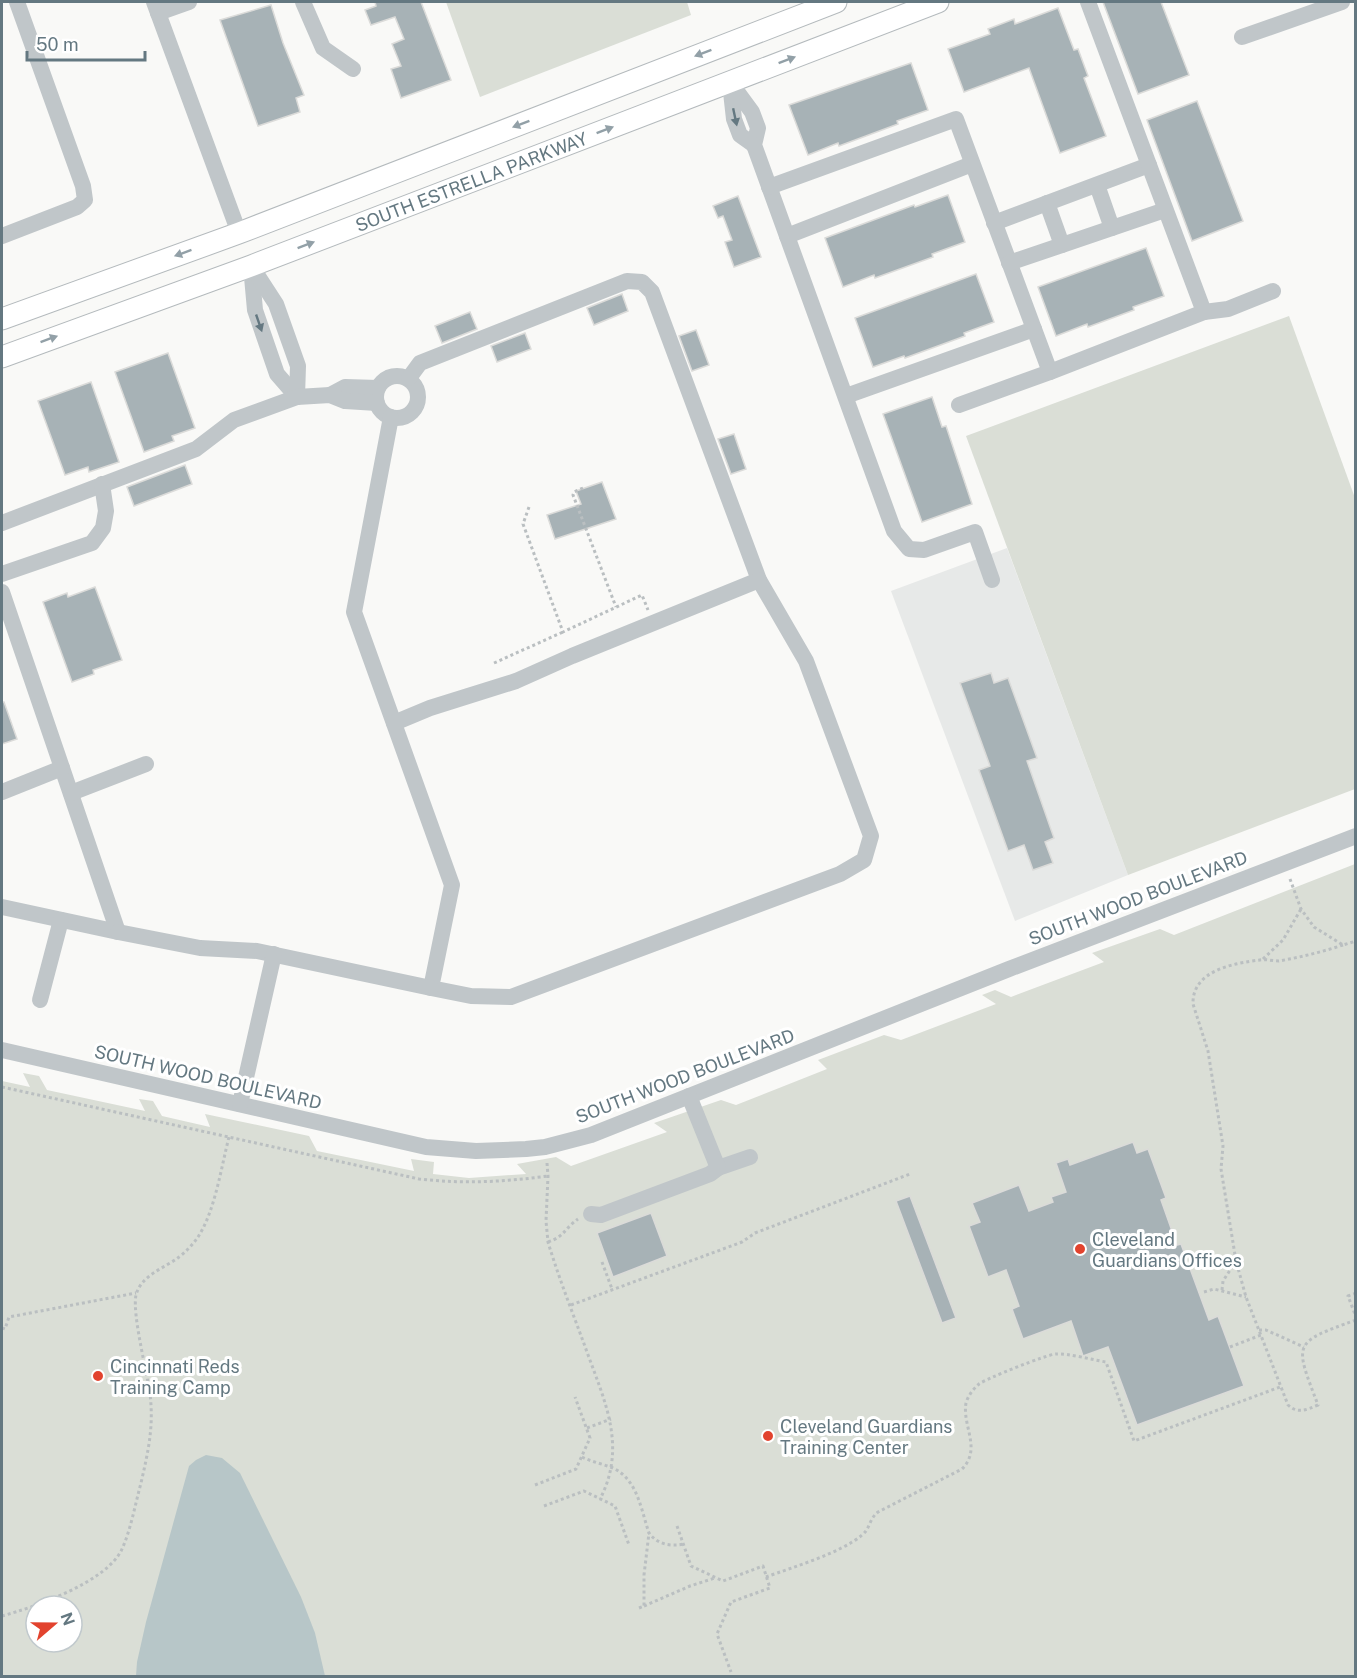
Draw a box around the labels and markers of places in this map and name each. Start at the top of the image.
place label: Cleveland Guardians Offices [1092,1229,1242,1271]
marker: Cleveland Guardians Offices [1073,1242,1087,1256]
place label: Cincinnati Reds Training Camp [110,1356,240,1398]
marker: Cincinnati Reds Training Camp [91,1369,105,1383]
place label: Cleveland Guardians Training Center [780,1416,952,1458]
marker: Cleveland Guardians Training Center [761,1429,775,1443]

